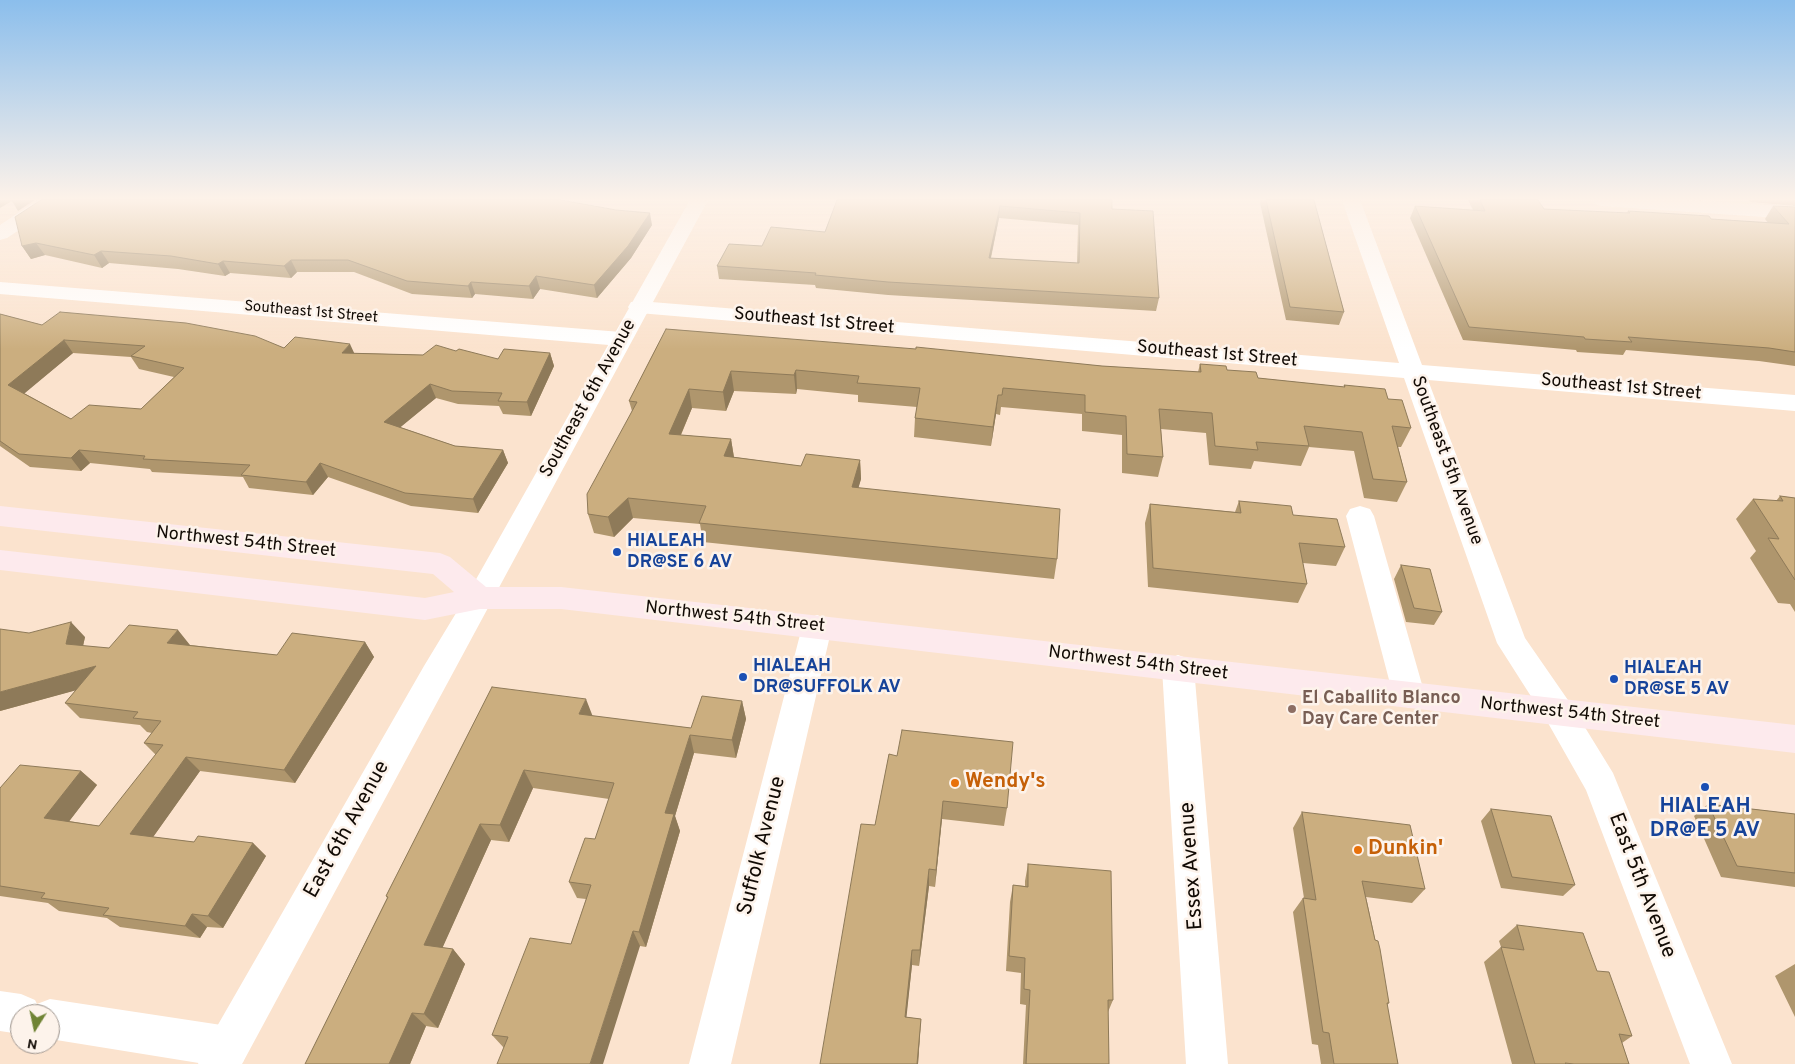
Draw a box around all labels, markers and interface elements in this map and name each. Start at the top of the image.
street label: Southeast 1st Street [243,298,379,328]
street label: Southeast 1st Street [733,304,895,340]
street label: Southeast 6th Avenue [537,316,641,482]
street label: Southeast 1st Street [1136,337,1298,373]
street label: Southeast 1st Street [1540,370,1702,406]
street label: Southeast 5th Avenue [1405,374,1487,548]
street label: Northwest 54th Street [155,523,337,563]
place label: HIALEAH DR@SE 6 AV [627,531,732,574]
marker: HIALEAH DR@SE 6 AV [611,546,623,558]
street label: Northwest 54th Street [644,598,826,638]
street label: Northwest 54th Street [1047,642,1229,686]
place label: HIALEAH DR@SUFFOLK AV [753,656,901,699]
place label: HIALEAH DR@SE 5 AV [1624,658,1729,701]
marker: HIALEAH DR@SUFFOLK AV [737,671,749,683]
marker: HIALEAH DR@SE 5 AV [1608,673,1620,685]
place label: El Caballito Blanco Day Care Center [1302,688,1461,731]
street label: Northwest 54th Street [1479,694,1661,734]
marker: El Caballito Blanco Day Care Center [1286,703,1298,715]
street label: East 6th Avenue [300,757,396,903]
place label: Wendy's [965,770,1046,796]
street label: Suffolk Avenue [734,774,792,918]
marker: Wendy's [949,777,961,789]
marker: HIALEAH DR@E 5 AV [1699,781,1711,793]
place label: HIALEAH DR@E 5 AV [1650,795,1760,845]
street label: Essex Avenue [1176,801,1210,931]
street label: East 5th Avenue [1602,810,1680,962]
place label: Dunkin' [1368,837,1443,863]
marker: Dunkin' [1352,844,1364,856]
north arrow [10,1004,60,1054]
text: N [26,1034,39,1053]

